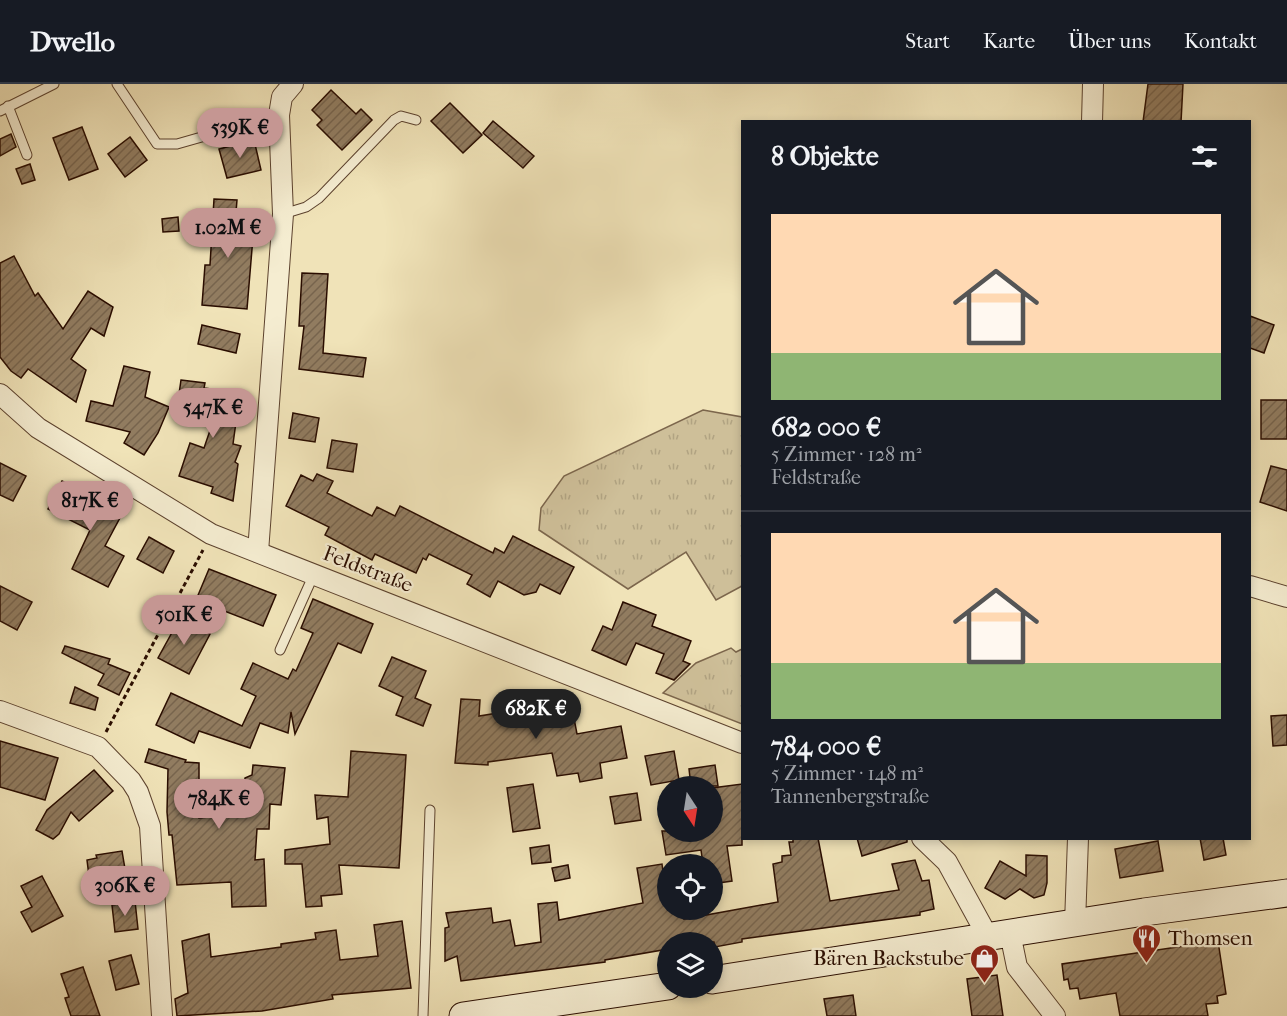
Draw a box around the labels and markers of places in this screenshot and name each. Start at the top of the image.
pin: 539K € [191,108,289,159]
pin: 1.02M € [173,208,283,259]
pin: 547K € [164,388,262,439]
pin: 817K € [41,481,139,532]
pin: 501K € [135,595,233,646]
pin: 682K € [487,689,585,740]
pin: 784K € [170,779,268,830]
pin: 306K € [76,866,174,917]
restaurant icon: Thomsen [1131,922,1163,964]
place label: Thomsen [1168,926,1253,950]
shop icon: Bären Backstube [969,942,1001,984]
place label: Bären Backstube [813,946,964,970]

